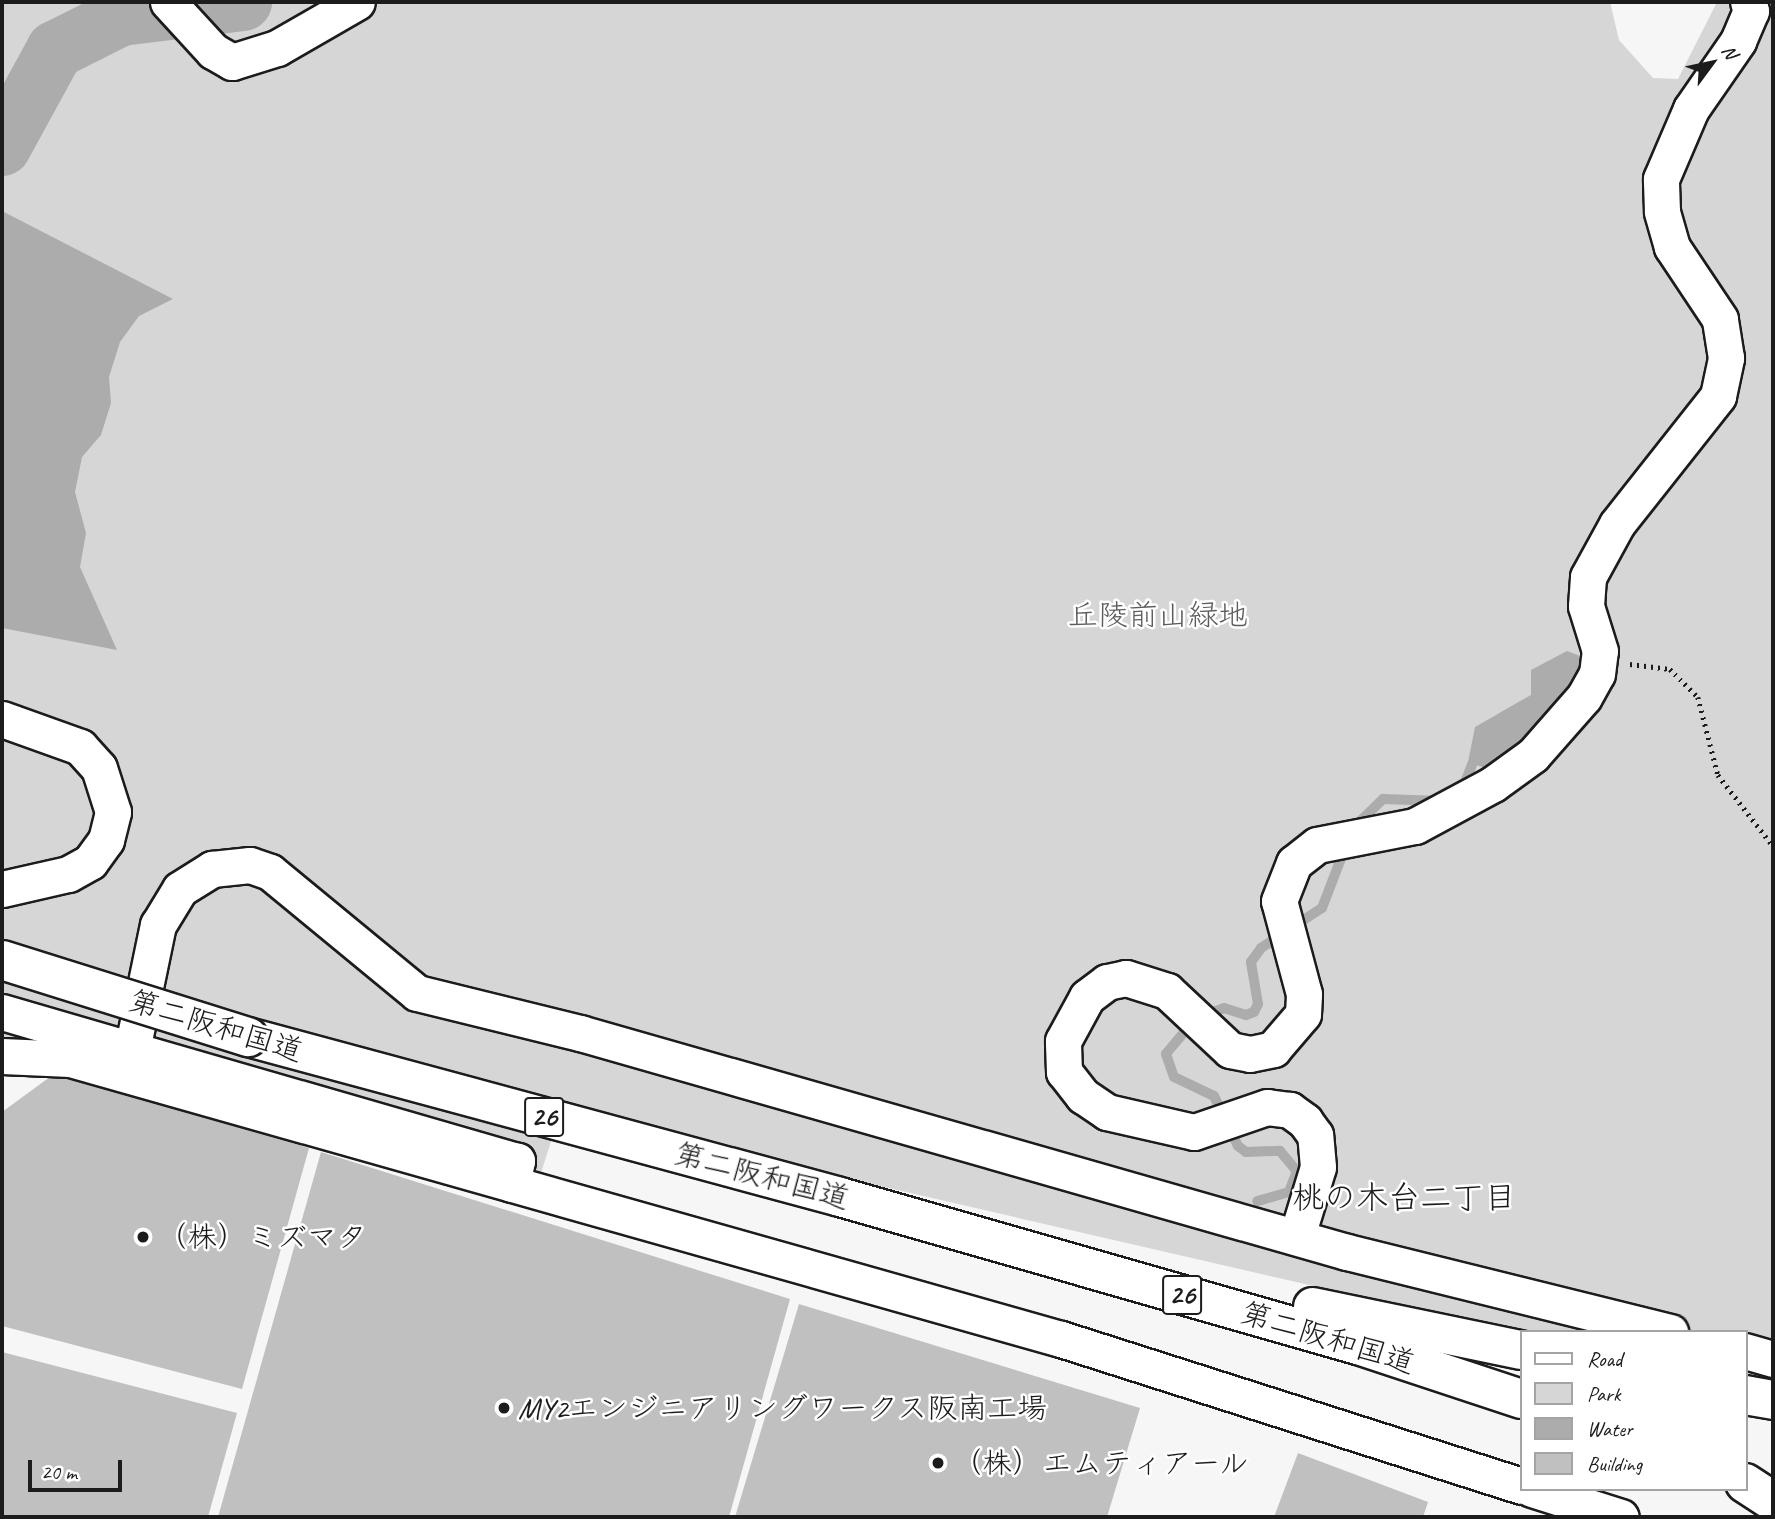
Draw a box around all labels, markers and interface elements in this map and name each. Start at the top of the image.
north arrow [1677,28,1747,98]
text: N [1716,40,1743,63]
park label: 丘陵前山緑地 [1068,597,1248,633]
street label: 第二阪和国道 [125,982,307,1070]
road number: 26 [523,1092,565,1142]
street label: 第二阪和国道 [670,1135,854,1217]
district label: 桃の木台二丁目 [1292,1179,1516,1217]
place label: （株）ミズマタ [157,1219,367,1255]
marker: （株）ミズマタ [135,1229,151,1245]
road number: 26 [1161,1270,1203,1320]
street label: 第二阪和国道 [1237,1294,1419,1382]
legend [1520,1330,1747,1491]
text: Road [1587,1346,1622,1372]
text: Park [1587,1381,1620,1407]
place label: MY2エンジニアリングワークス阪南工場 [518,1390,1048,1426]
marker: MY2エンジニアリングワークス阪南工場 [496,1400,512,1416]
text: Water [1587,1416,1633,1442]
place label: （株）エムティアール [952,1445,1251,1481]
scale bar [32,1446,126,1490]
text: Building [1587,1451,1642,1477]
marker: （株）エムティアール [930,1455,946,1471]
text: 20 m [41,1459,77,1485]

